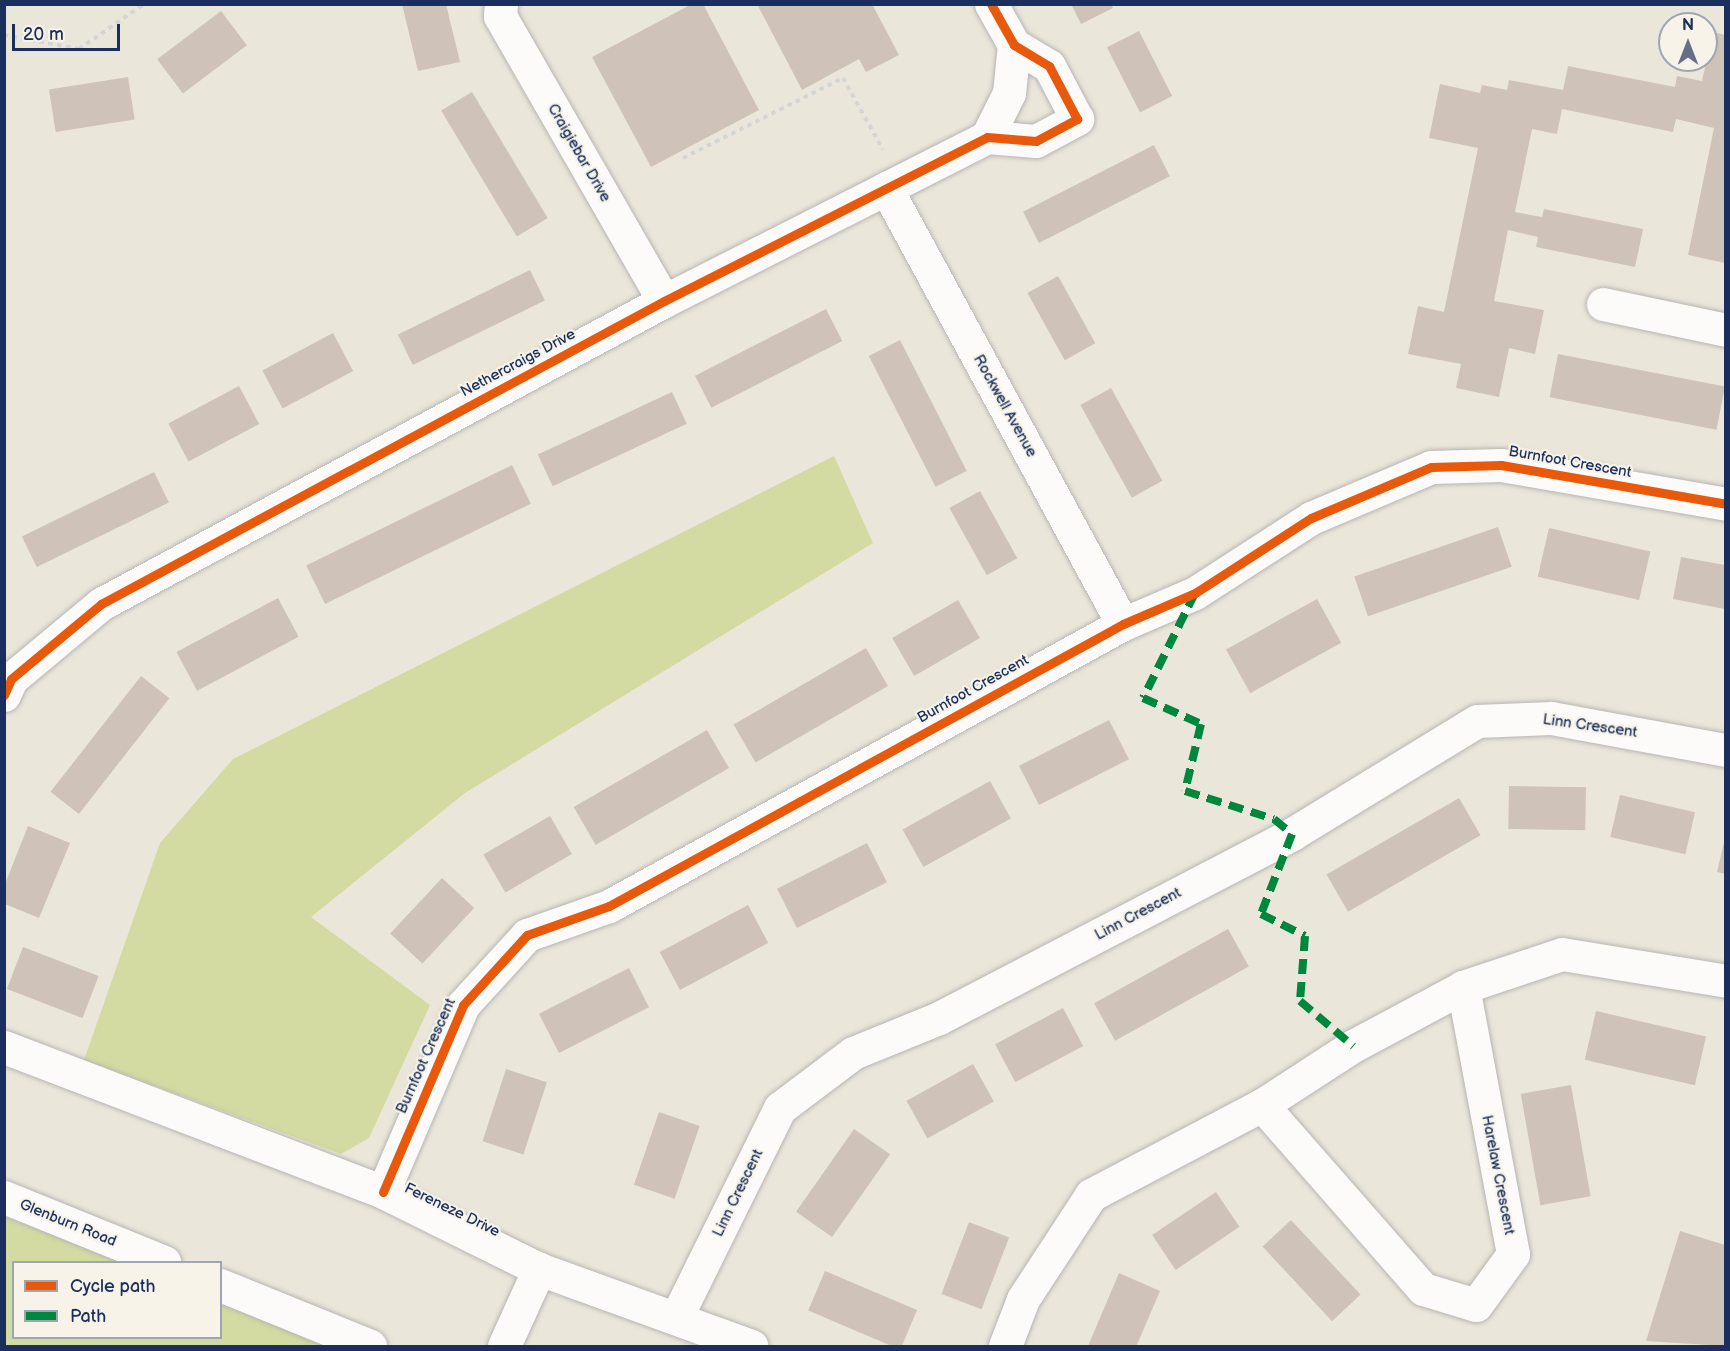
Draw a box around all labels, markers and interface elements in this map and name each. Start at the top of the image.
scale bar [15,12,123,50]
north arrow [1658,12,1718,72]
text: N [1682,16,1694,35]
text: 20 m [23,24,64,45]
street label: Craigiebar Drive [544,101,614,205]
street label: Nethercraigs Drive [457,325,579,401]
street label: Rockwell Avenue [969,352,1041,460]
street label: Burnfoot Crescent [1507,442,1633,482]
street label: Burnfoot Crescent [914,651,1032,727]
street label: Linn Crescent [1542,710,1638,742]
street label: Linn Crescent [1092,884,1184,944]
street label: Burnfoot Crescent [393,996,459,1116]
street label: Harelaw Crescent [1478,1114,1518,1236]
street label: Linn Crescent [709,1146,767,1240]
street label: Fereneze Drive [401,1179,503,1241]
street label: Glenburn Road [17,1195,119,1251]
legend [12,1261,222,1339]
text: Cycle path [70,1276,156,1297]
text: Path [70,1306,106,1327]

